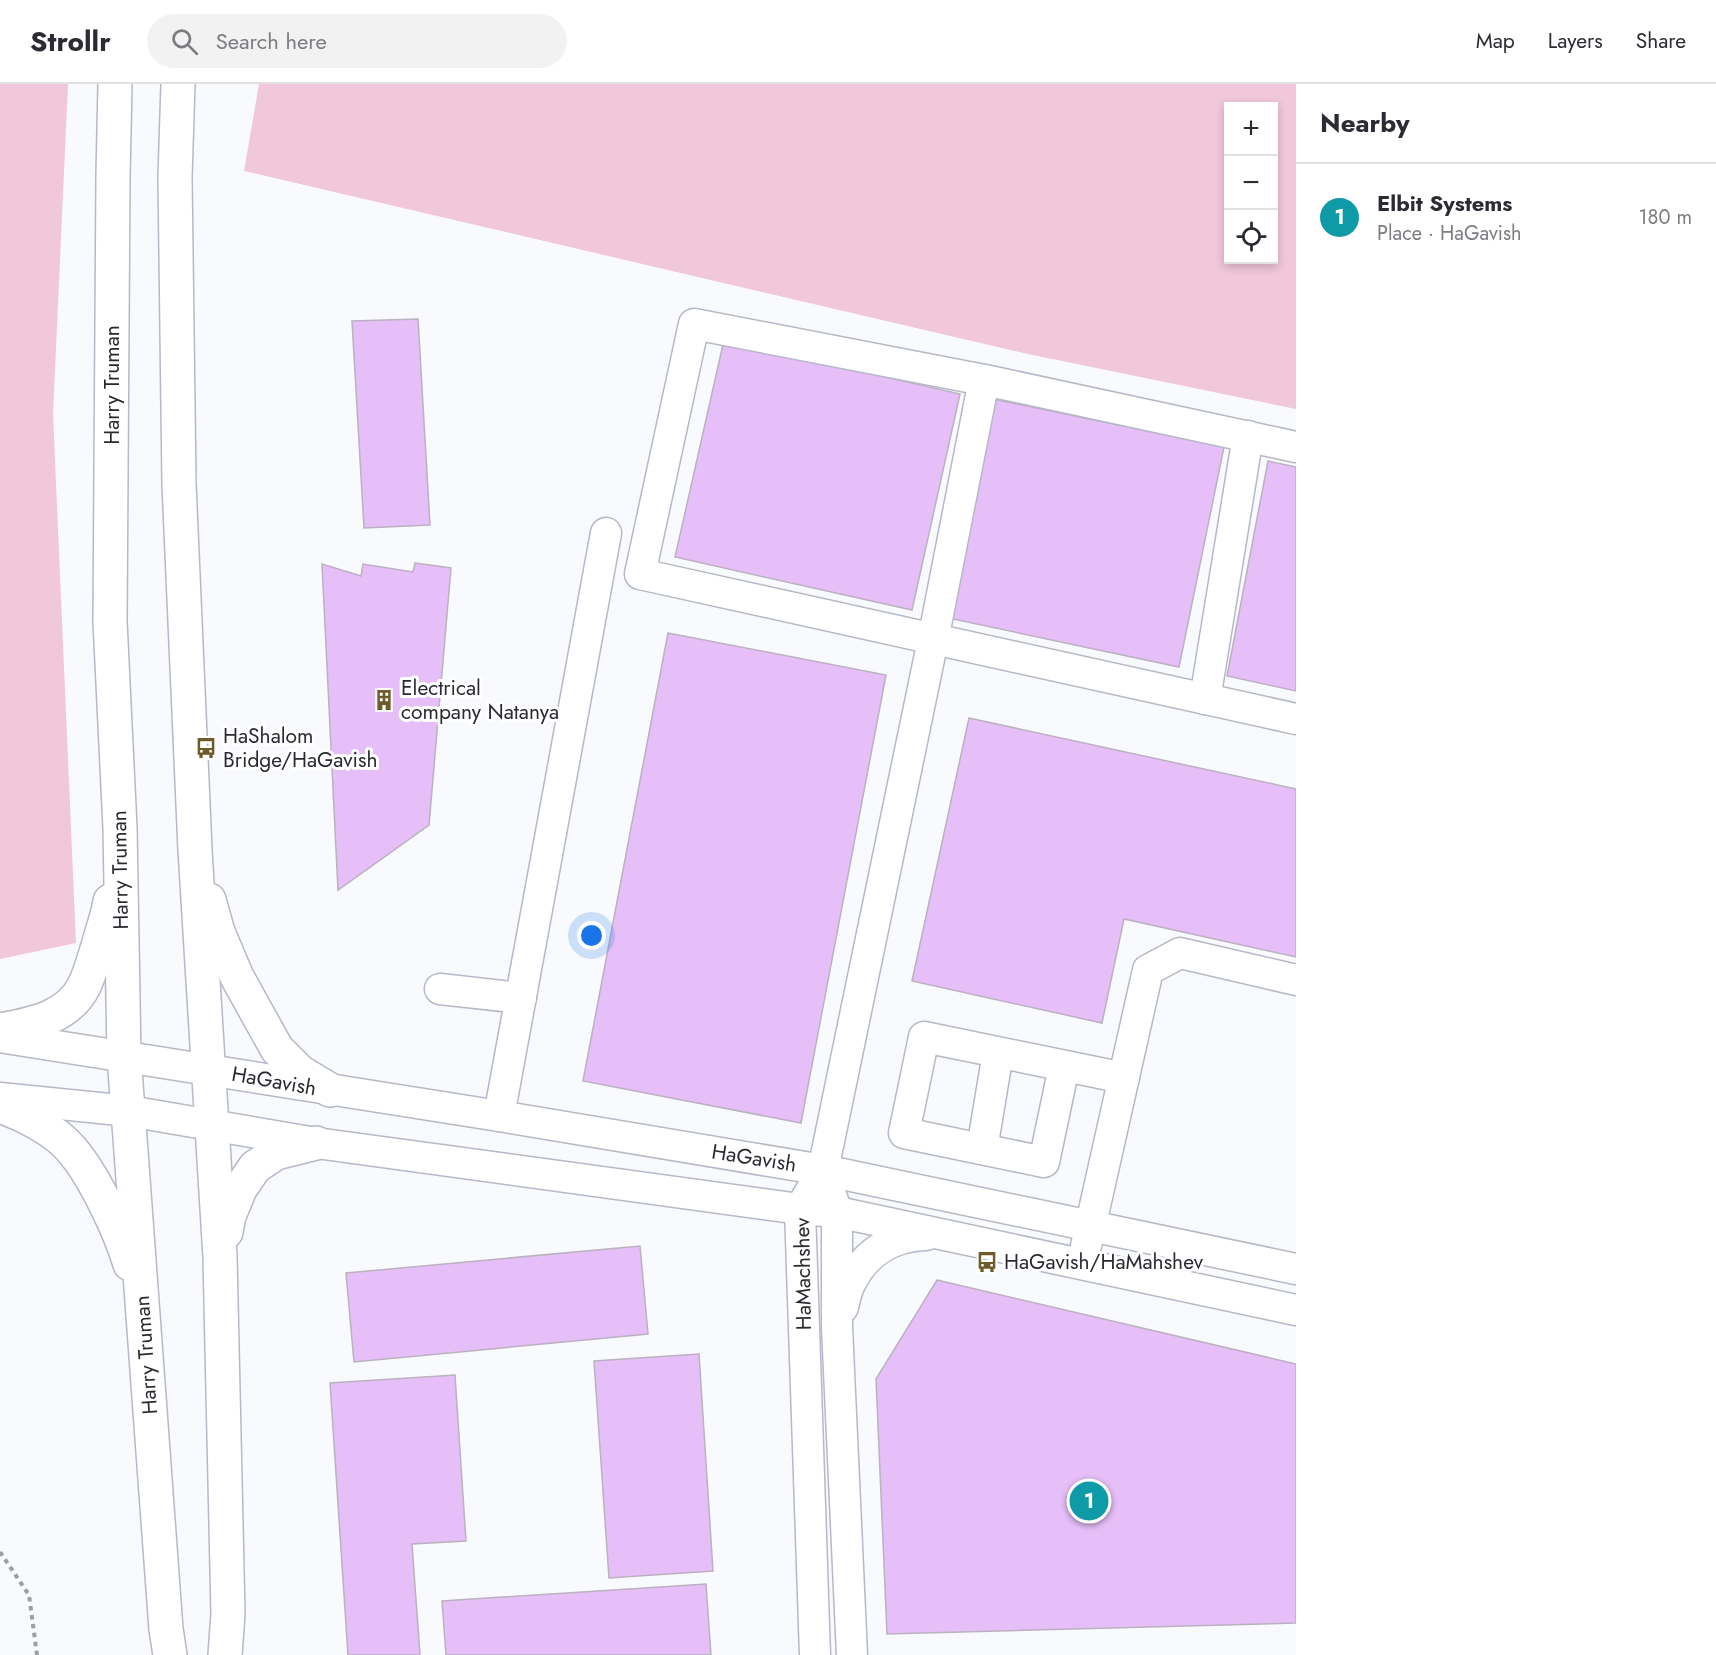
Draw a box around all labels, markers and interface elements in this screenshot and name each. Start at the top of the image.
search box [147,14,567,68]
text: Strollr [30,21,111,62]
icon: search [168,25,201,58]
text: Search here [216,25,327,57]
text: Map [1476,26,1515,56]
text: Layers [1548,26,1603,56]
text: Share [1636,26,1686,56]
map controls [1224,102,1278,264]
button: + [1224,102,1278,156]
text: Nearby [1320,104,1409,142]
button: − [1224,156,1278,210]
text: Elbit Systems [1377,187,1512,219]
text: 1 [1334,203,1345,232]
text: 180 m [1638,203,1692,232]
button: locate [1224,210,1278,264]
text: Place · HaGavish [1377,219,1522,248]
street label: Harry Truman [97,325,127,445]
place label: Electrical company Natanya [401,673,559,727]
building icon: Electrical company Natanya [372,688,396,712]
place label: HaShalom Bridge/HaGavish [223,721,377,775]
bus stop icon: HaShalom Bridge/HaGavish [194,736,218,760]
street label: Harry Truman [104,810,136,930]
your location [577,921,606,950]
street label: HaGavish [229,1059,319,1103]
street label: HaGavish [709,1136,799,1180]
street label: HaMachshev [787,1217,819,1331]
place label: HaGavish/HaMahshev [1004,1247,1204,1277]
bus stop icon: HaGavish/HaMahshev [975,1250,999,1274]
street label: Harry Truman [127,1294,165,1416]
pin: 1 [1070,1478,1108,1524]

